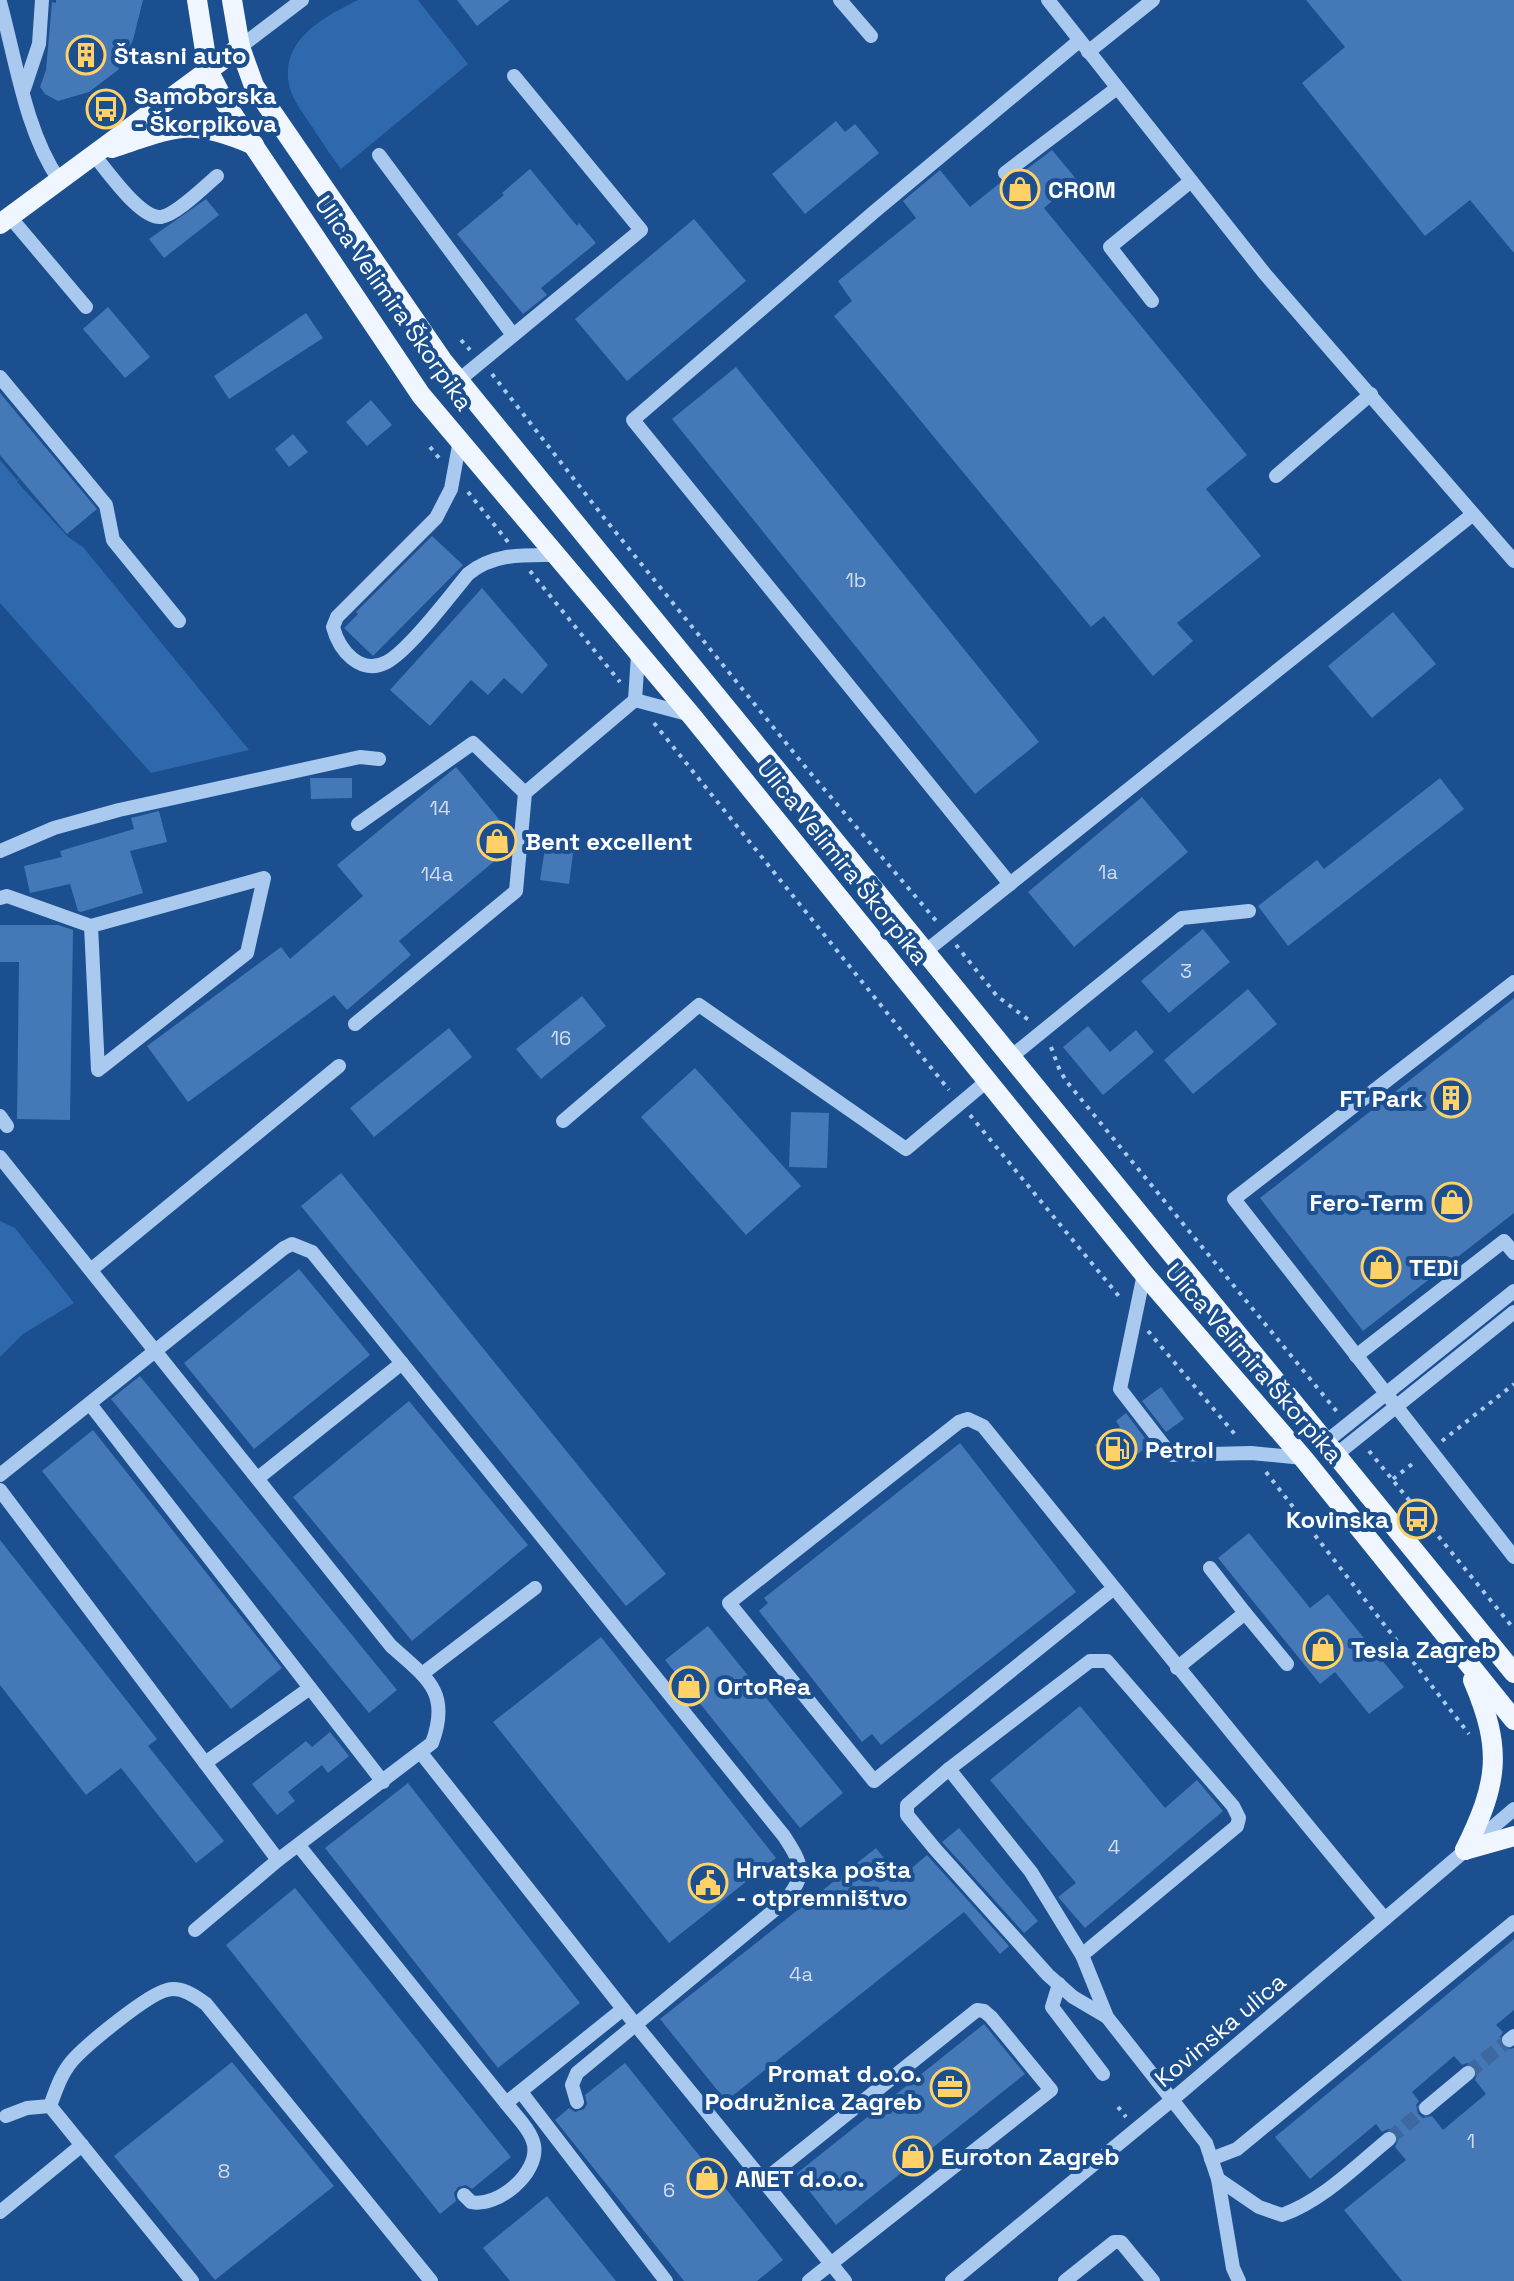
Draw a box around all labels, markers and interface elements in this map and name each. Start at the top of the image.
building icon: Štasni auto [65,34,107,76]
place label: Štasni auto [114,40,247,71]
place label: Samoborska - Škorpikova [134,80,277,139]
bus stop icon: Samoborska - Škorpikova [85,88,127,130]
shop icon: CROM [999,168,1041,210]
place label: CROM [1048,174,1116,205]
street label: Ulica Velimira Škorpika [308,189,480,417]
house number: 1b [845,567,867,593]
street label: Ulica Velimira Škorpika [751,753,936,971]
house number: 14 [430,795,450,821]
shop icon: Bent excellent [476,820,518,862]
place label: Bent excellent [525,826,693,857]
house number: 1a [1098,859,1118,885]
house number: 14a [421,861,453,887]
house number: 3 [1180,958,1192,984]
house number: 16 [551,1025,571,1051]
building icon: FT Park [1430,1077,1472,1119]
place label: FT Park [1340,1083,1423,1114]
shop icon: Fero-Term [1431,1181,1473,1223]
place label: Fero-Term [1309,1187,1424,1218]
shop icon: TEDi [1360,1246,1402,1288]
place label: TEDi [1409,1252,1459,1283]
street label: Ulica Velimira Škorpika [1159,1256,1350,1470]
fuel station icon: Petrol [1096,1428,1138,1470]
place label: Petrol [1145,1434,1214,1465]
bus stop icon: Kovinska [1396,1498,1438,1540]
place label: Kovinska [1286,1504,1389,1535]
shop icon: Tesla Zagreb [1302,1628,1344,1670]
place label: Tesla Zagreb [1351,1634,1497,1665]
shop icon: OrtoRea [668,1665,710,1707]
place label: OrtoRea [717,1671,811,1702]
house number: 4 [1108,1834,1120,1860]
place label: Hrvatska pošta - otpremništvo [736,1854,911,1913]
public building icon: Hrvatska pošta - otpremništvo [687,1862,729,1904]
house number: 4a [789,1961,813,1987]
street label: Kovinska ulica [1148,1966,1292,2094]
place label: Promat d.o.o. Podružnica Zagreb [705,2058,922,2117]
office icon: Promat d.o.o. Podružnica Zagreb [929,2066,971,2108]
house number: 1 [1467,2128,1475,2154]
shop icon: Euroton Zagreb [892,2135,934,2177]
place label: Euroton Zagreb [941,2141,1120,2172]
shop icon: ANET d.o.o. [686,2157,728,2199]
house number: 8 [218,2158,230,2184]
place label: ANET d.o.o. [735,2163,865,2194]
house number: 6 [663,2177,675,2203]

